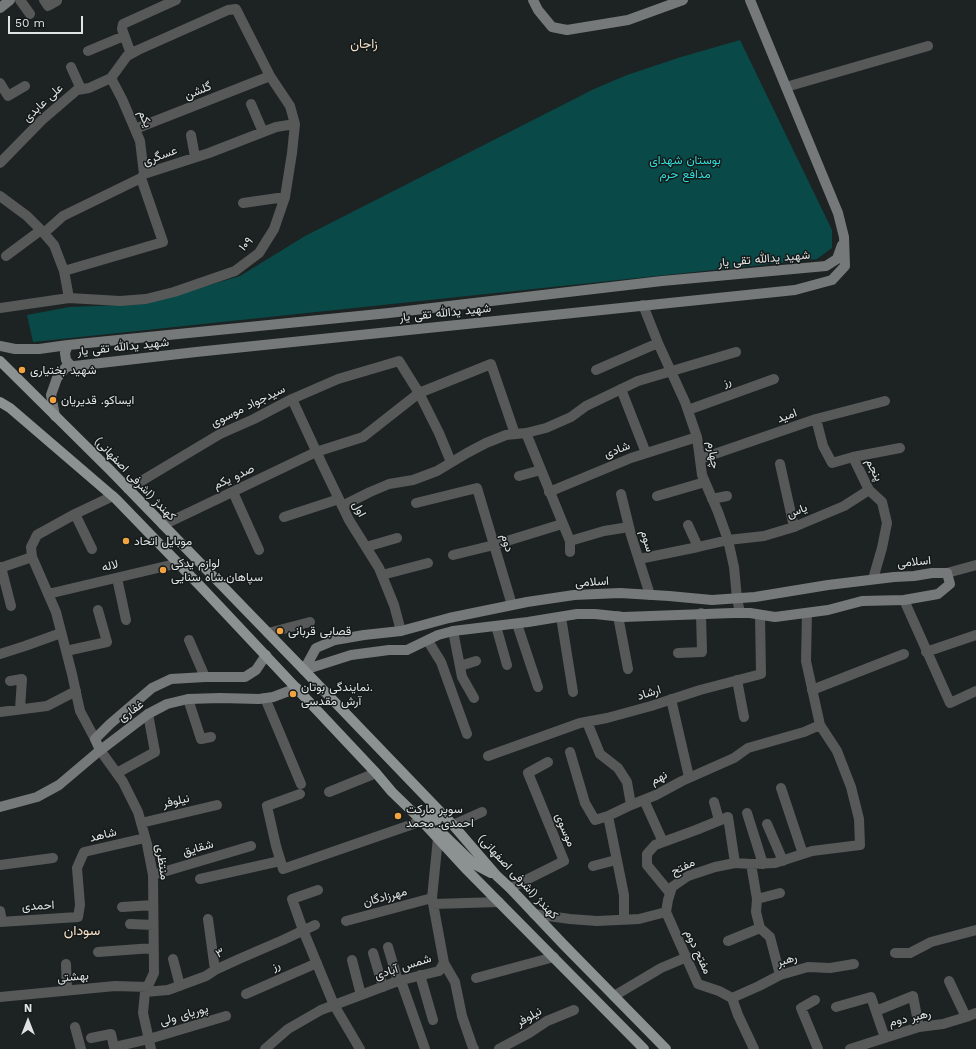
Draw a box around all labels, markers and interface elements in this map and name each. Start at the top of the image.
scale bar [10,8,85,34]
text: 50 m [15,16,45,30]
district label: زاجان [350,36,378,52]
street label: گلشن [182,79,214,103]
street label: علی عابدی [20,81,66,125]
street label: یکم [135,108,155,130]
street label: عسگری [141,143,179,169]
park label: بوستان شهدای مدافع حرم [649,153,721,181]
street label: ۱۰۹ [236,234,256,254]
street label: شهید یدالله تقی یار [717,248,811,270]
street label: شهید یدالله تقی یار [398,301,492,325]
street label: شهید یدالله تقی یار [76,335,170,359]
place label: شهید بختیاری [30,363,96,377]
marker: شهید بختیاری [17,365,27,375]
street label: رز [721,374,733,390]
street label: سیدجواد موسوی [208,382,288,430]
place label: ایساکو. قدیریان [61,393,134,407]
marker: ایساکو. قدیریان [48,395,58,405]
street label: امید [775,406,799,426]
street label: کهندژ (اشرفی اصفهانی) [91,434,179,524]
street label: شادی [602,438,632,462]
street label: چهارم [704,440,722,470]
street label: پنجم [862,456,886,484]
street label: صدو یکم [211,461,257,493]
street label: اول [349,499,369,519]
street label: یاس [785,501,809,521]
street label: سوم [637,528,657,554]
street label: دوم [497,532,517,554]
place label: موبایل اتحاد [134,534,192,548]
marker: موبایل اتحاد [121,536,131,546]
street label: اسلامی [896,553,932,571]
place label: لوازم یدکی سپاهان.شاه سنایی [171,556,263,584]
street label: لاله [100,557,120,575]
marker: لوازم یدکی سپاهان.شاه سنایی [158,565,168,575]
street label: اسلامی [575,574,609,590]
place label: قصابی قربانی [288,624,351,638]
marker: قصابی قربانی [275,626,285,636]
place label: نمایندگی بوتان. آرش مقدسی [301,680,373,708]
street label: ارشاد [635,683,663,703]
marker: نمایندگی بوتان. آرش مقدسی [288,689,298,699]
street label: غفاری [115,697,147,725]
street label: نهم [648,768,670,788]
street label: نیلوفر [161,791,191,811]
place label: سوپر مارکت احمدی. محمد [406,802,474,830]
marker: سوپر مارکت احمدی. محمد [393,811,403,821]
street label: موسوی [552,811,578,849]
street label: شاهد [88,825,118,845]
street label: کهندژ (اشرفی اصفهانی) [475,832,561,922]
street label: شقایق [181,837,215,859]
street label: منتظری [152,843,172,881]
street label: مفتح [669,855,697,879]
street label: مهرزادگان [361,884,409,910]
street label: احمدی [21,898,55,914]
district label: سودان [64,923,100,939]
street label: مفتح دوم [681,928,715,976]
street label: ۳ [213,945,227,961]
street label: رهبر [775,950,799,970]
street label: شمس آبادی [373,951,433,983]
street label: رز [269,958,283,974]
street label: بهشتی [57,968,89,986]
north arrow [8,1001,48,1041]
street label: پوریای ولی [158,1001,210,1029]
text: N [24,1002,32,1015]
street label: نیلوفر [514,1004,544,1030]
street label: رهبر دوم [888,1006,932,1030]

